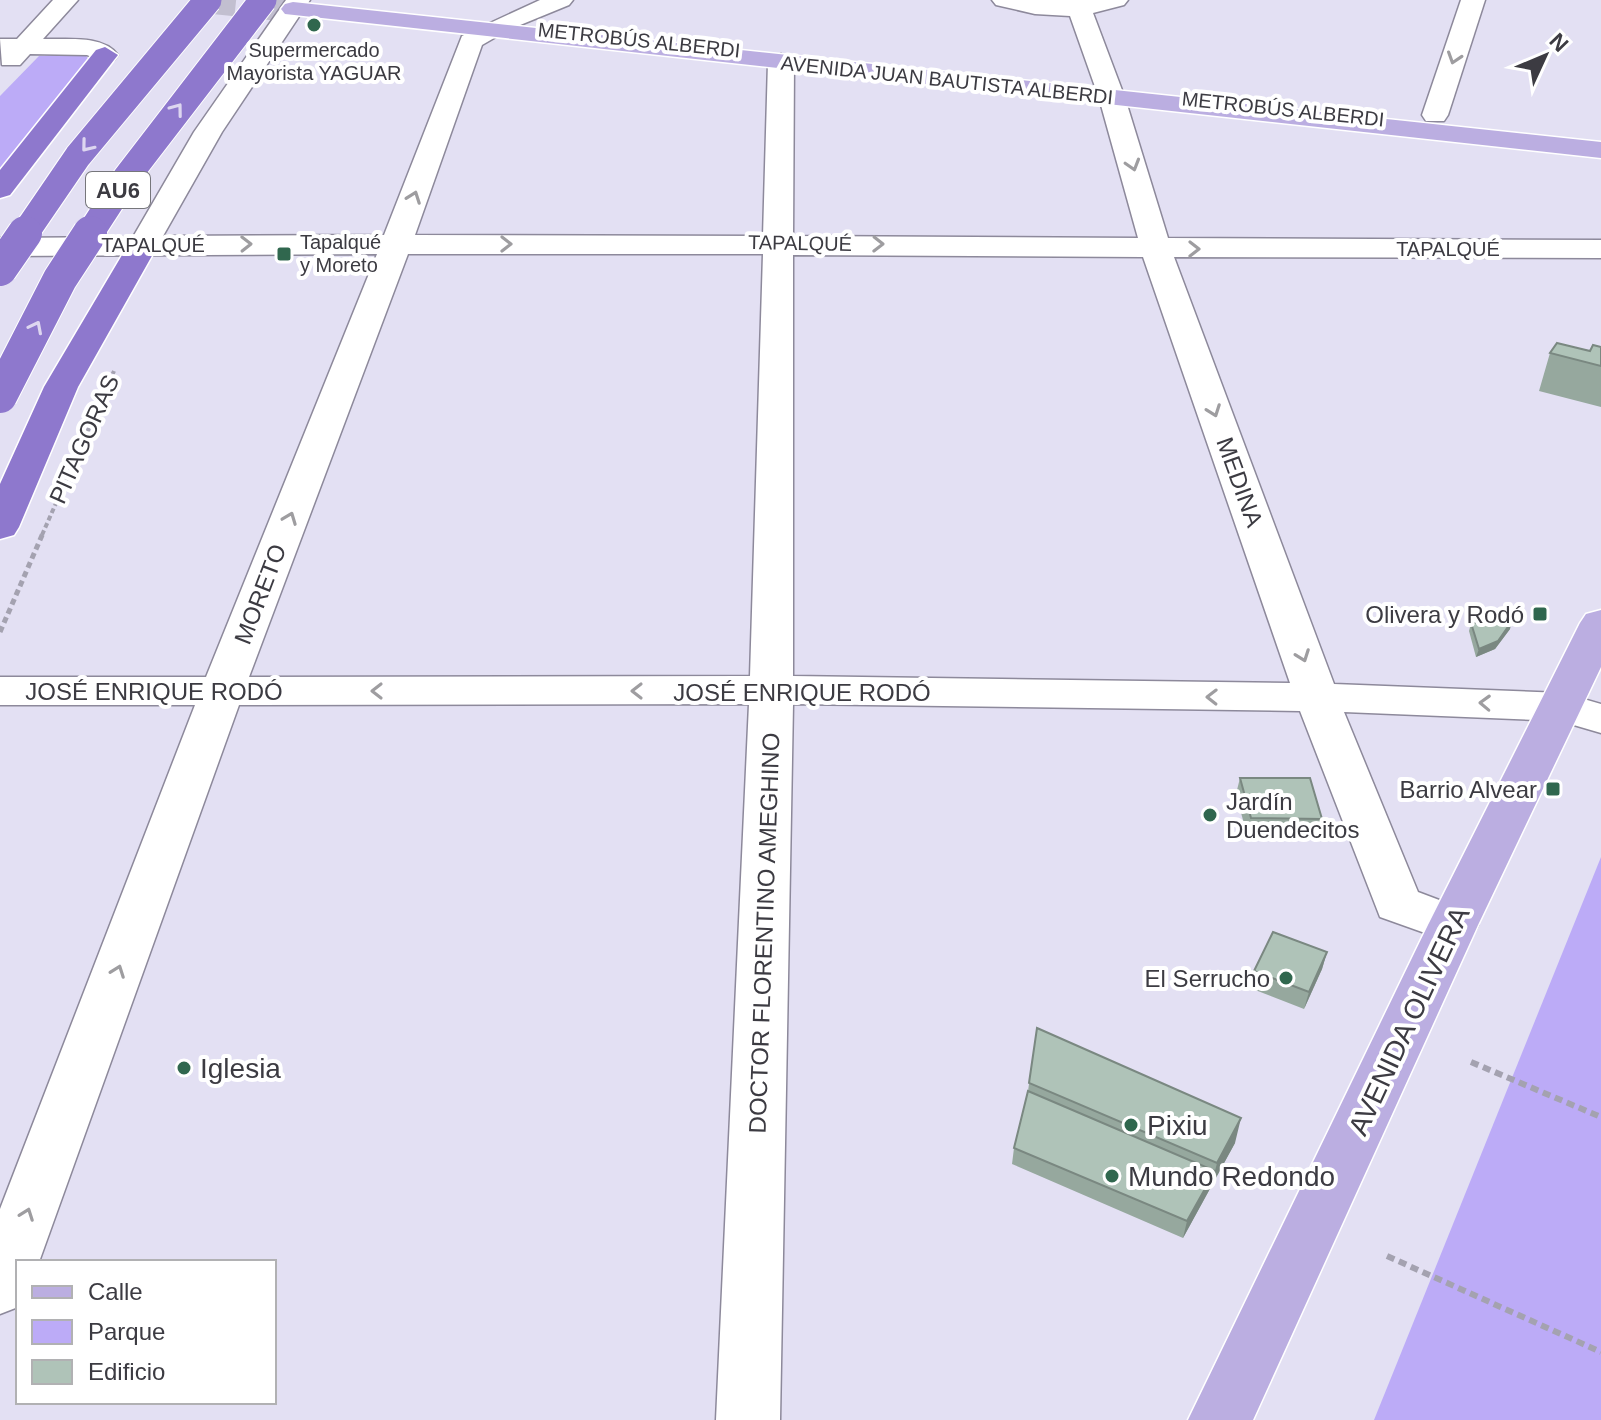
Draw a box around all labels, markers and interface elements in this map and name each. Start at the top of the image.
marker: Supermercado Mayorista YAGUAR [305,16,323,34]
north arrow [1505,16,1585,96]
street label: METROBÚS ALBERDI [537,18,741,62]
text: N [1545,28,1574,57]
place label: Supermercado Mayorista YAGUAR [227,39,401,84]
one-way arrow [1447,50,1463,64]
street label: AVENIDA JUAN BAUTISTA ALBERDI [780,52,1114,108]
street label: METROBÚS ALBERDI [1181,87,1385,131]
one-way arrow [168,103,182,118]
one-way arrow [82,137,96,152]
one-way arrow [1123,157,1139,171]
road number: AU6 [86,172,150,208]
one-way arrow [404,191,421,205]
place label: Tapalqué y Moreto [300,231,381,276]
street label: TAPALQUÉ [748,231,852,255]
street label: TAPALQUÉ [101,234,205,256]
one-way arrow [240,235,253,253]
one-way arrow [500,235,513,253]
one-way arrow [872,235,885,253]
street label: TAPALQUÉ [1396,238,1500,260]
one-way arrow [1188,240,1201,258]
marker: Tapalqué y Moreto [275,245,293,263]
one-way arrow [26,320,41,335]
street label: PITAGORAS [44,370,124,508]
one-way arrow [1205,403,1221,417]
street label: MEDINA [1211,434,1269,530]
one-way arrow [280,512,297,526]
street label: MORETO [229,540,291,648]
place label: Olivera y Rodó [1365,601,1524,628]
marker: Olivera y Rodó [1531,605,1549,623]
one-way arrow [1293,648,1309,662]
street label: JOSÉ ENRIQUE RODÓ [25,678,283,705]
street label: JOSÉ ENRIQUE RODÓ [673,679,931,706]
one-way arrow [370,682,383,700]
one-way arrow [630,682,643,700]
one-way arrow [1205,688,1218,705]
one-way arrow [1478,695,1491,712]
street label: DOCTOR FLORENTINO AMEGHINO [744,732,784,1134]
place label: Barrio Alvear [1400,776,1537,803]
marker: Barrio Alvear [1544,780,1562,798]
place label: Jardín Duendecitos [1226,788,1359,843]
marker: Jardín Duendecitos [1201,806,1219,824]
street label: AVENIDA OLIVERA [1342,902,1476,1140]
one-way arrow [108,964,125,978]
place label: El Serrucho [1145,965,1270,992]
marker: El Serrucho [1277,969,1295,987]
place label: Iglesia [200,1053,281,1084]
marker: Iglesia [175,1059,193,1077]
place label: Pixiu [1147,1110,1208,1141]
marker: Pixiu [1122,1116,1140,1134]
place label: Mundo Redondo [1128,1161,1335,1192]
marker: Mundo Redondo [1103,1167,1121,1185]
one-way arrow [17,1208,34,1222]
legend [16,1260,276,1404]
text: Calle [88,1278,143,1305]
text: Parque [88,1318,165,1345]
text: Edificio [88,1358,165,1385]

